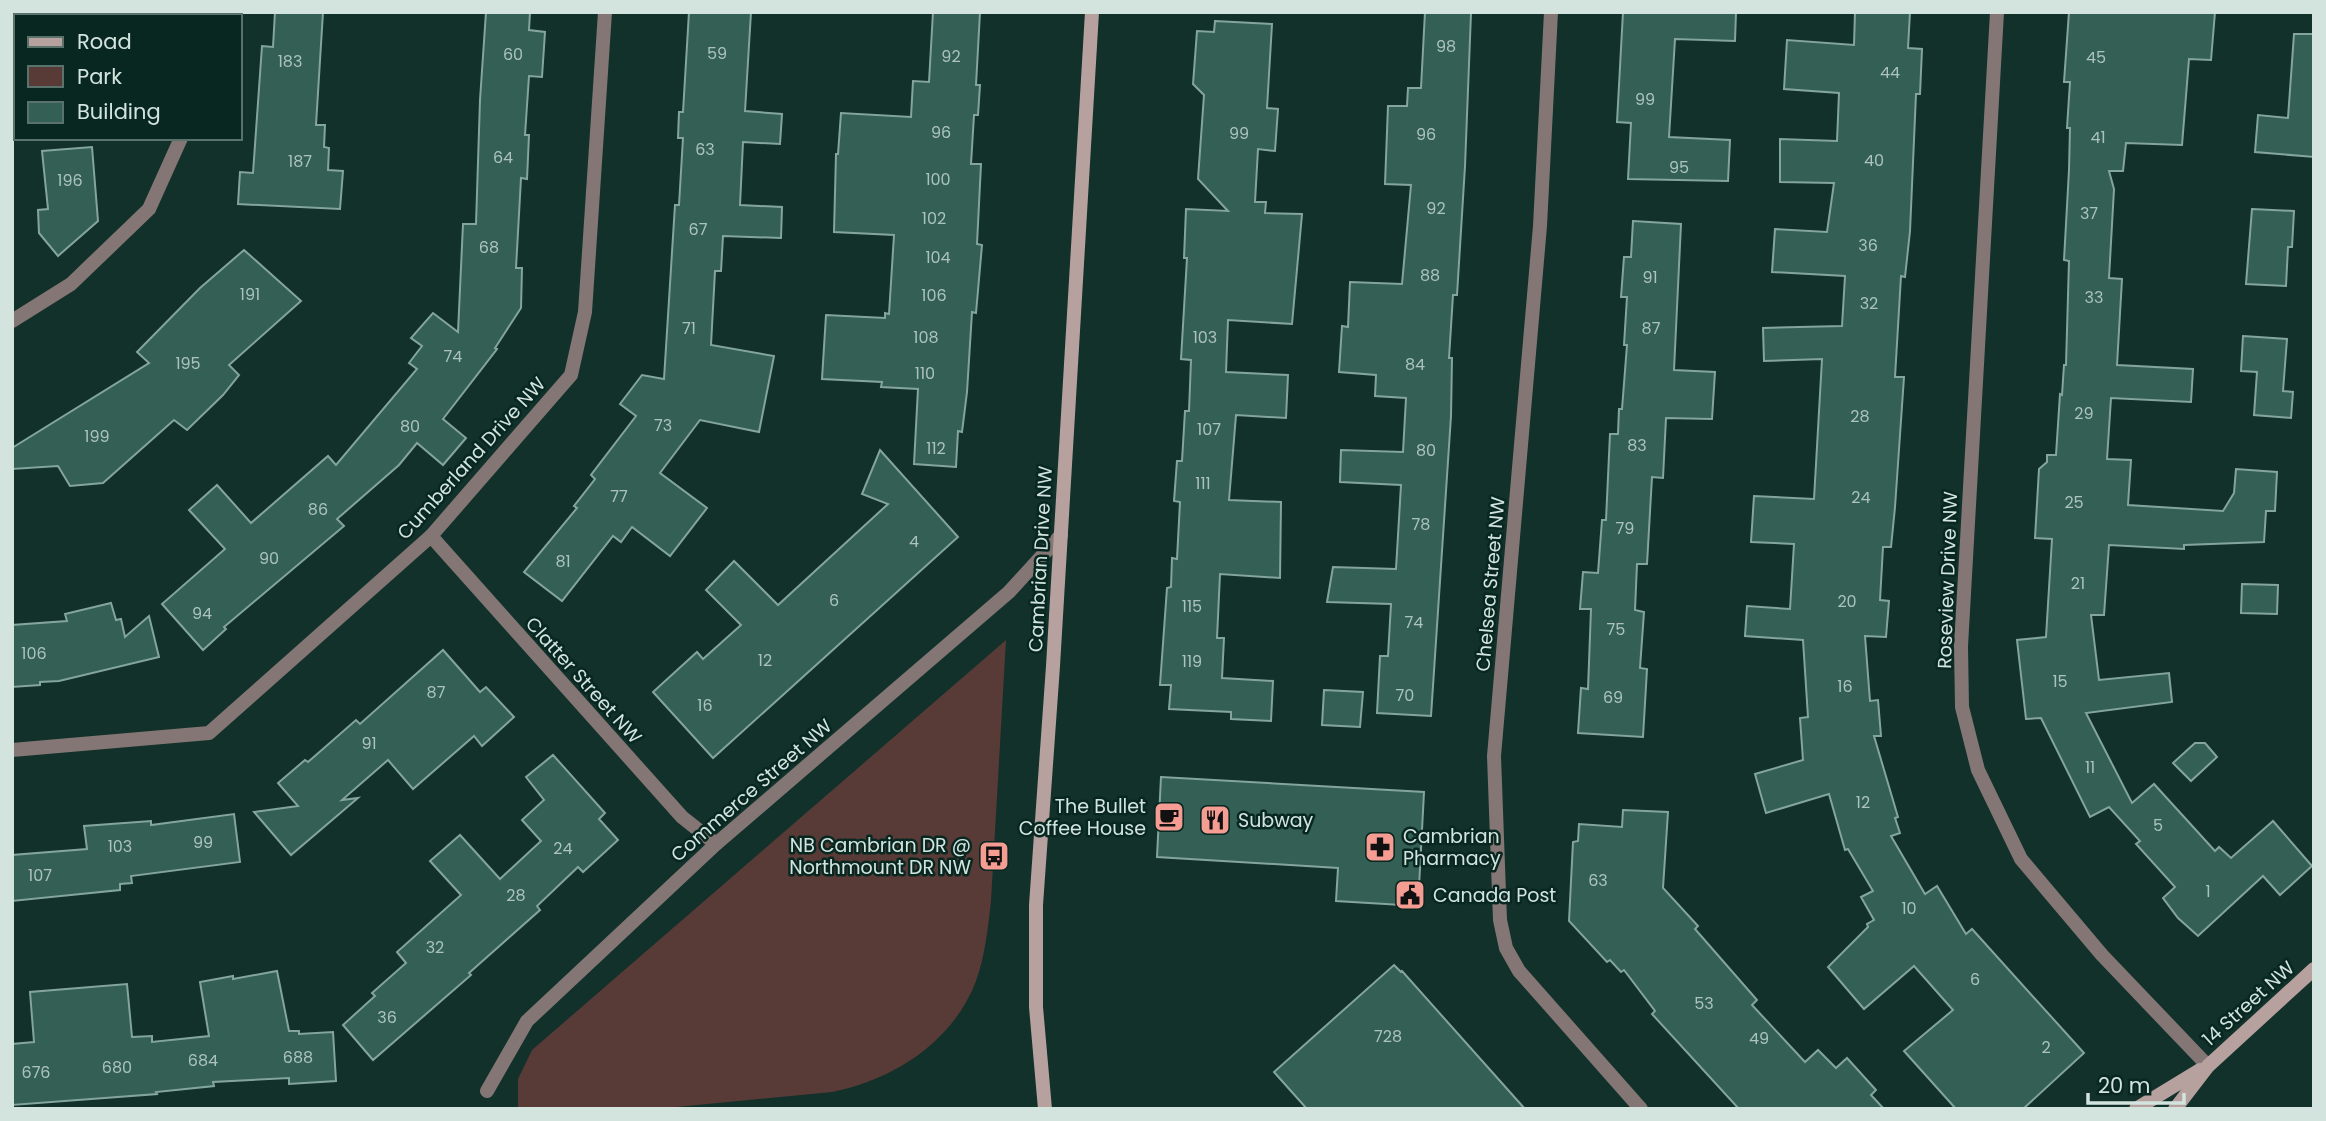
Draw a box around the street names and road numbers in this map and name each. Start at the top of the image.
street label: Cumberland Drive NW [391,371,552,546]
street label: Cambrian Drive NW [1022,465,1059,653]
street label: Roseview Drive NW [1931,490,1964,669]
street label: Chelsea Street NW [1469,495,1512,673]
street label: Clatter Street NW [519,611,648,750]
street label: Commerce Street NW [665,712,838,868]
street label: 14 Street NW [2196,954,2301,1052]

